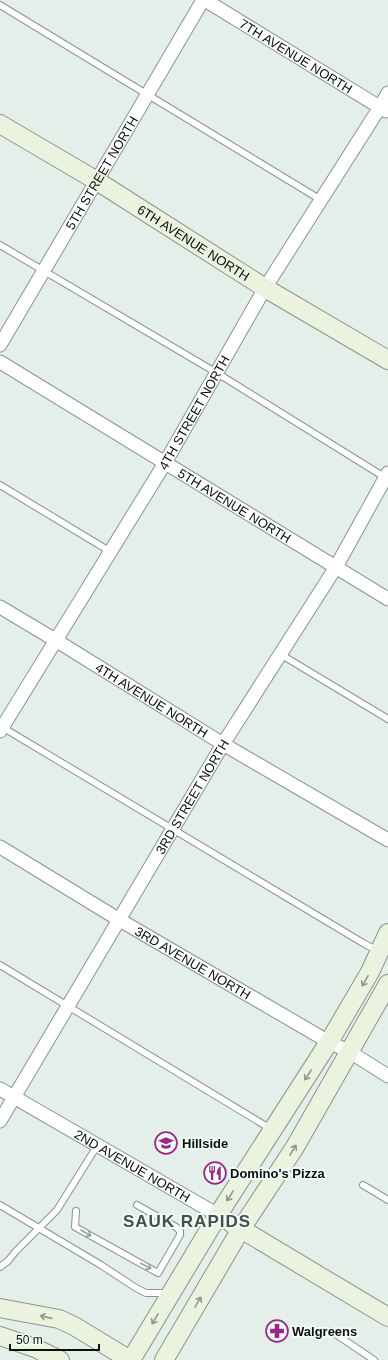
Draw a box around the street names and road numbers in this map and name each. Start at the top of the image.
street label: 7TH AVENUE NORTH [237,16,355,96]
street label: 5TH STREET NORTH [62,113,141,232]
street label: 6TH AVENUE NORTH [135,201,252,284]
street label: 4TH STREET NORTH [155,353,232,472]
street label: 5TH AVENUE NORTH [175,465,294,546]
street label: 4TH AVENUE NORTH [93,659,211,740]
street label: 3RD STREET NORTH [152,737,232,856]
street label: 3RD AVENUE NORTH [133,923,253,1002]
street label: 2ND AVENUE NORTH [72,1126,193,1205]

